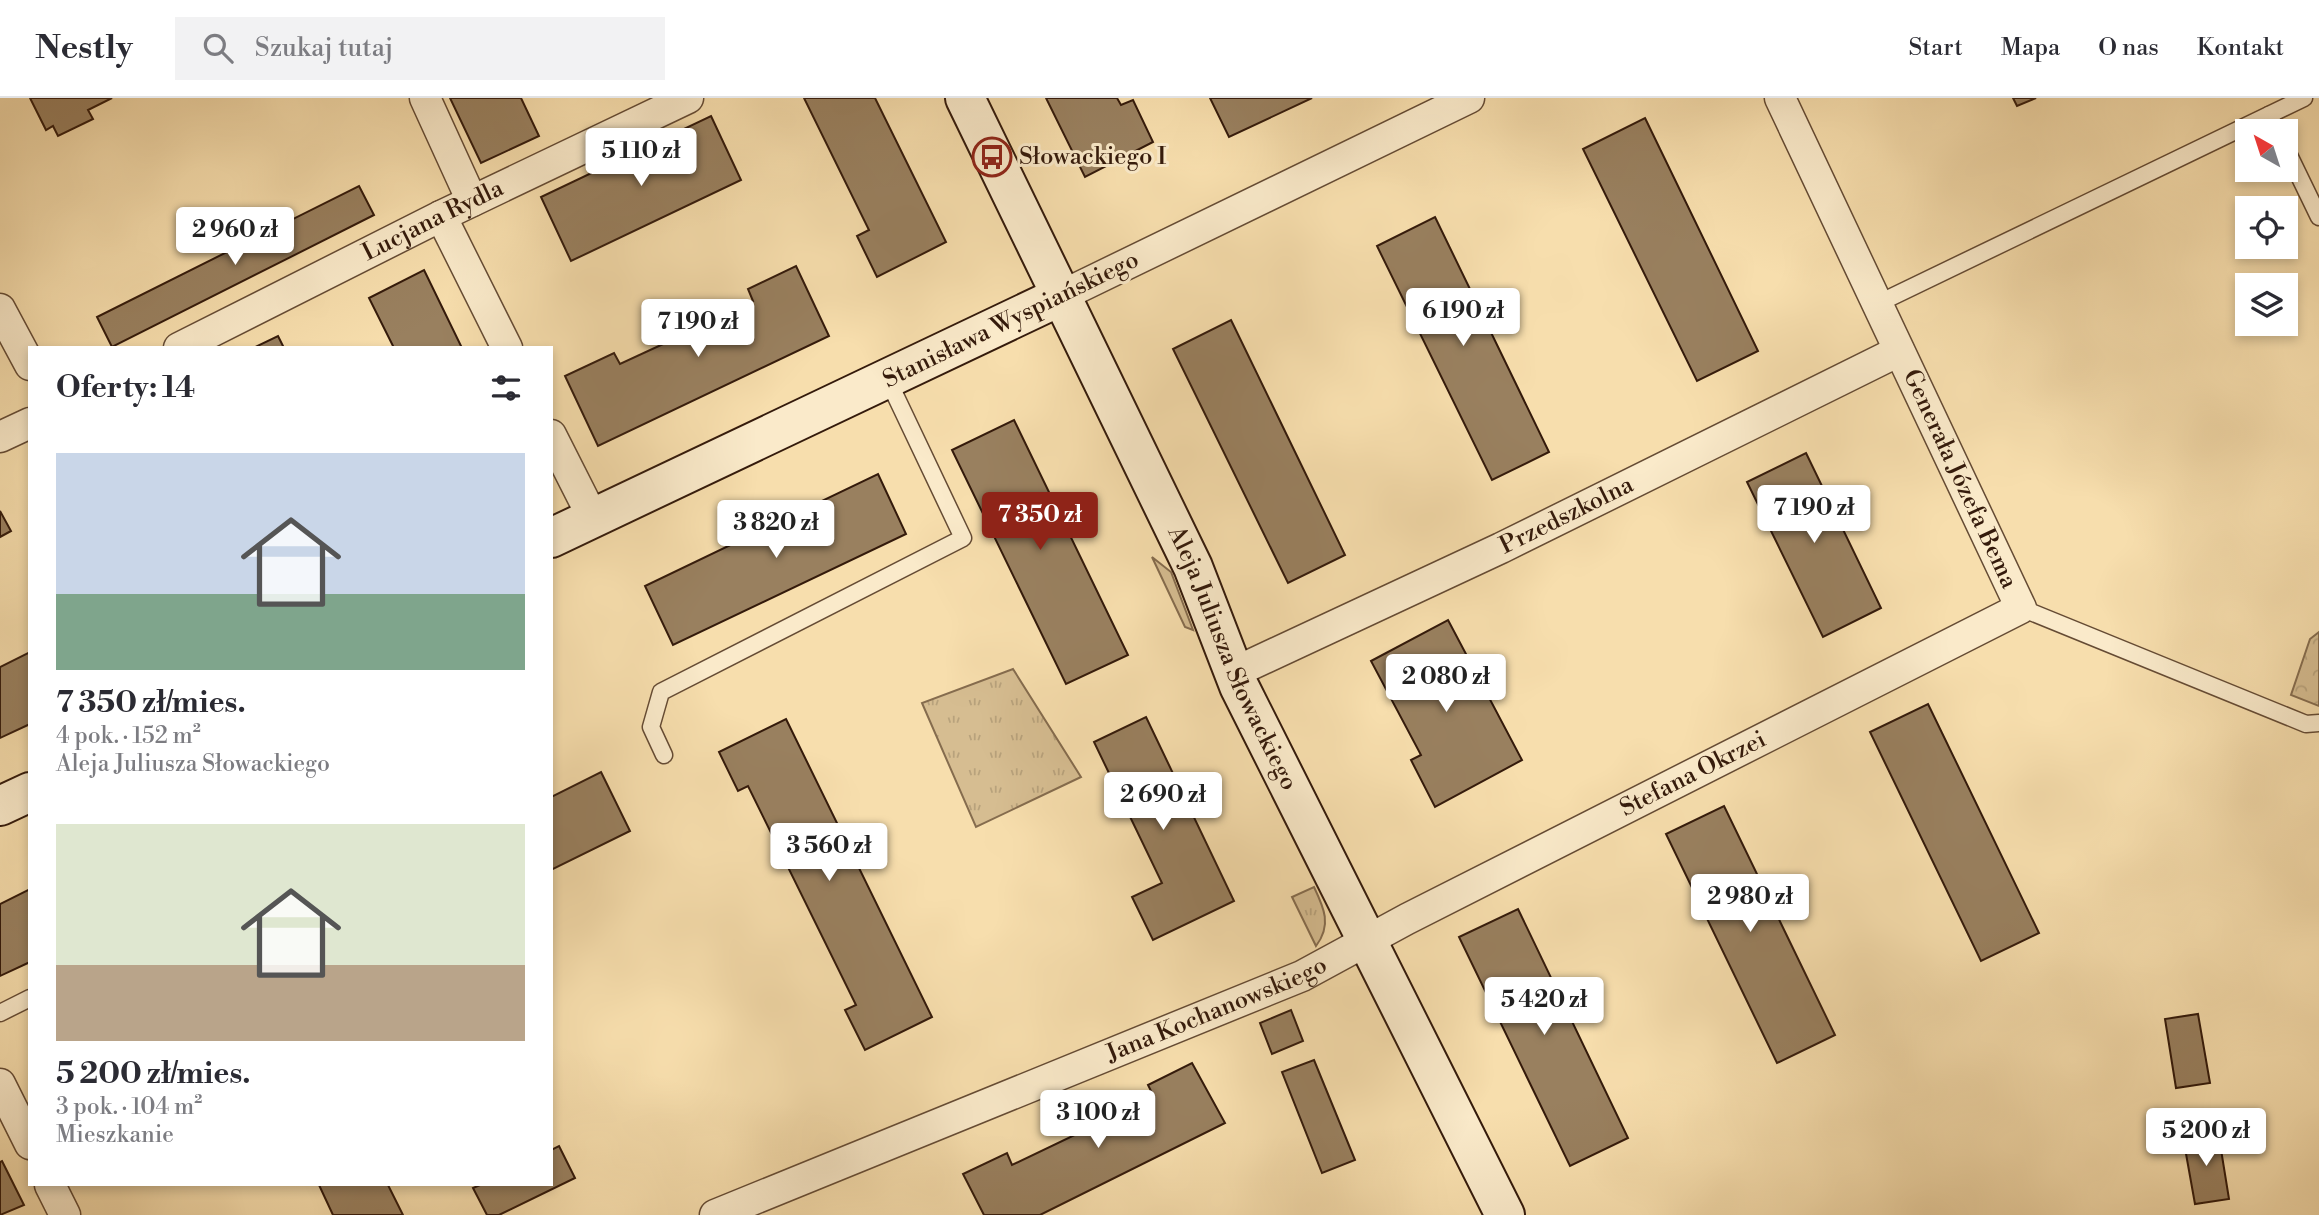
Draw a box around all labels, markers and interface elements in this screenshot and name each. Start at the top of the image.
search box [175,17,665,80]
text: Nestly [35,28,133,69]
icon: search [199,29,237,67]
text: Szukaj tutaj [255,32,393,64]
text: Start [1908,33,1963,63]
text: Mapa [2001,33,2060,63]
text: O nas [2098,33,2159,63]
text: Kontakt [2197,33,2284,63]
north arrow [2235,119,2298,182]
map controls [2235,119,2298,336]
pin: 5 110 zł [569,129,713,188]
bus stop icon: Słowackiego I [971,136,1013,178]
text: 5 110 zł [602,137,680,165]
place label: Słowackiego I [1019,142,1166,172]
street label: Lucjana Rydla [357,173,509,268]
button: locate [2235,196,2298,259]
pin: 2 960 zł [163,208,307,267]
text: 2 960 zł [192,216,278,244]
street label: Stanisława Wyspiańskiego [878,245,1144,395]
button: layers [2235,273,2298,336]
pin: 6 190 zł [1391,288,1535,348]
text: 6 190 zł [1422,297,1504,325]
pin: 7 190 zł [626,300,770,359]
text: 7 190 zł [657,308,739,336]
street label: Generała Józefa Bema [1896,365,2024,594]
text: Oferty: 14 [56,369,195,407]
icon: filters [487,369,525,407]
street label: Przedszkolna [1495,469,1639,561]
pin: 7 190 zł [1742,486,1886,545]
pin: 7 350 zł [968,492,1112,552]
text: 7 190 zł [1773,494,1855,522]
icon: home [228,499,354,625]
pin: 3 820 zł [704,500,848,560]
text: 7 350 zł [998,501,1082,529]
text: 3 820 zł [733,509,819,537]
street label: Aleja Juliusza Słowackiego [1160,520,1304,795]
pin: 2 080 zł [1374,654,1518,714]
text: 2 080 zł [1402,663,1490,691]
text: 7 350 zł/mies. [56,684,246,722]
text: 4 pok. · 152 m² [56,722,201,750]
street label: Stefana Okrzei [1615,725,1771,824]
text: Aleja Juliusza Słowackiego [56,750,330,778]
pin: 2 690 zł [1091,772,1235,832]
text: 2 690 zł [1120,781,1206,809]
pin: 3 560 zł [757,824,901,883]
text: 3 560 zł [786,832,872,860]
icon: home [228,870,354,996]
pin: 2 980 zł [1678,874,1822,934]
text: 2 980 zł [1707,883,1793,911]
street label: Jana Kochanowskiego [1101,950,1332,1069]
pin: 5 420 zł [1472,978,1616,1037]
text: 5 420 zł [1501,986,1587,1014]
text: 5 200 zł/mies. [56,1055,251,1093]
pin: 3 100 zł [1026,1090,1170,1150]
text: 3 pok. · 104 m² [56,1093,202,1121]
text: 3 100 zł [1056,1099,1140,1127]
pin: 5 200 zł [2134,1108,2278,1168]
text: 5 200 zł [2162,1117,2250,1145]
text: Mieszkanie [56,1121,174,1149]

